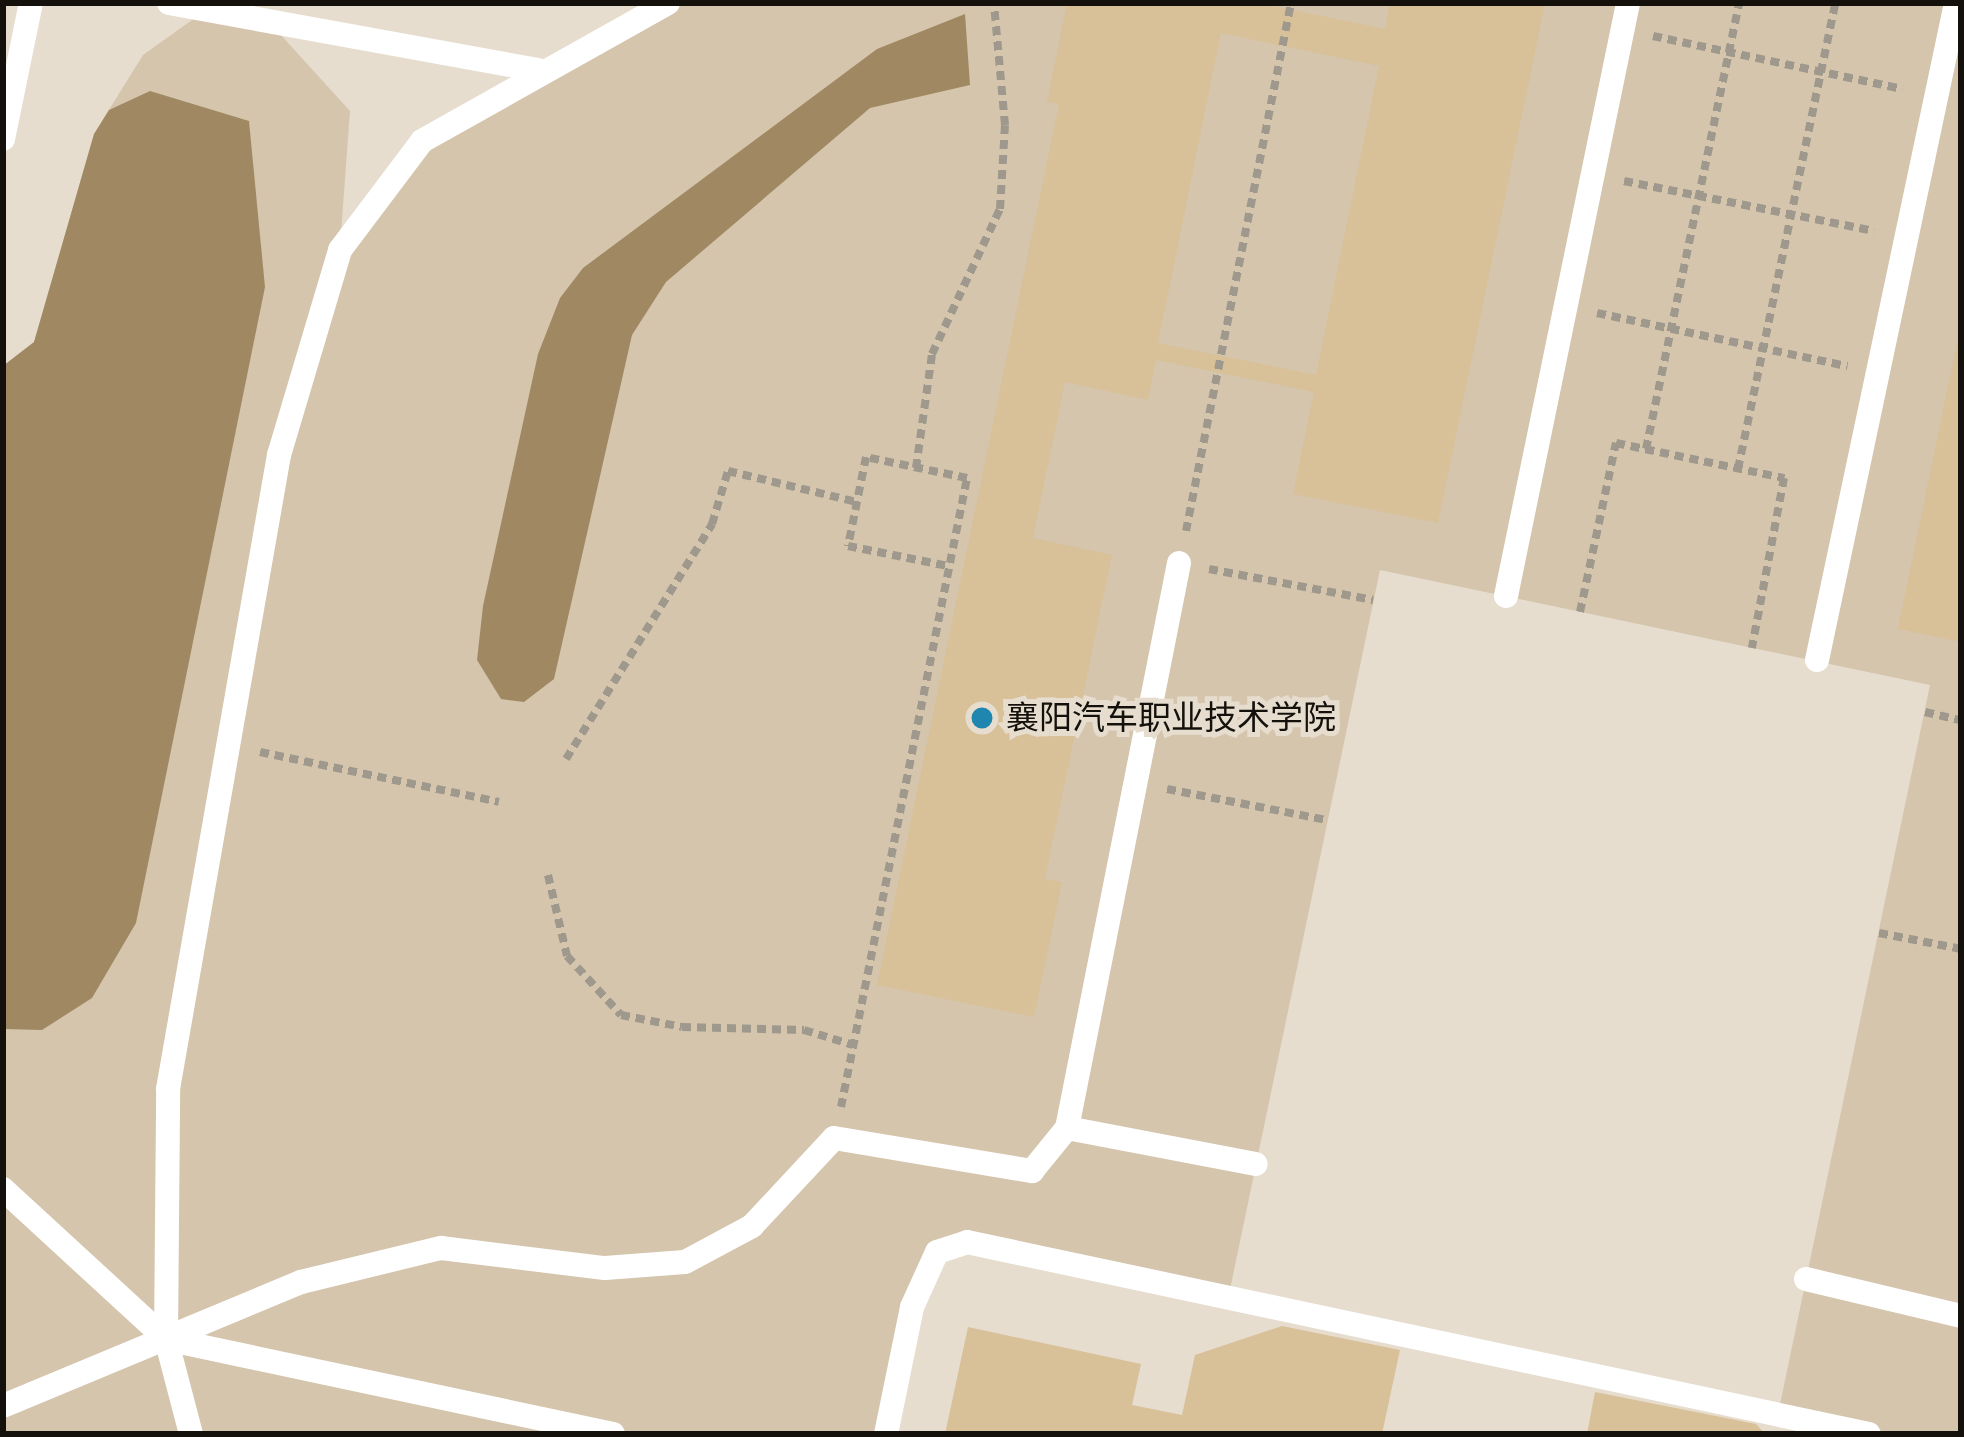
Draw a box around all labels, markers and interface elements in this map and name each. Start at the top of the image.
place label: 襄阳汽车职业技术学院 [1006,698,1336,738]
marker: 襄阳汽车职业技术学院 [969,705,995,731]

